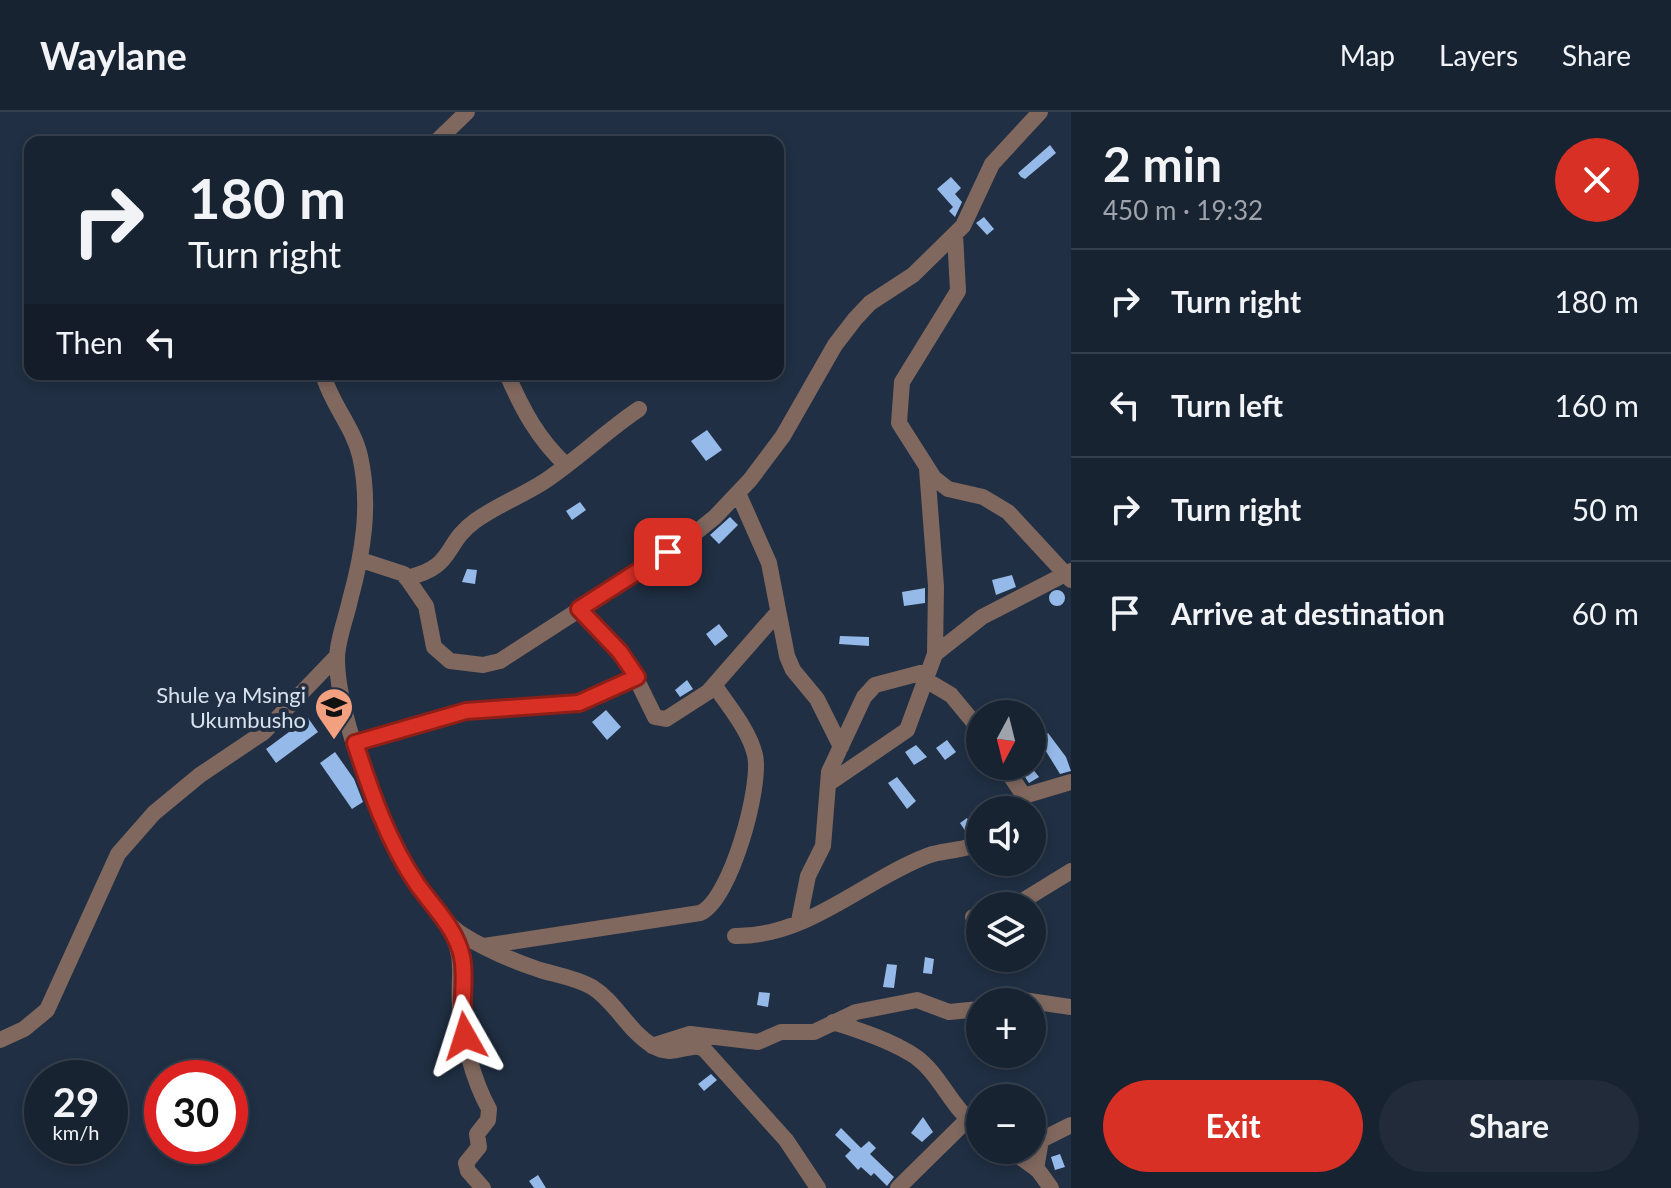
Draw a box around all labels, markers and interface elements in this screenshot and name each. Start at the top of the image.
text: Waylane [40,32,187,78]
text: Map [1340,38,1395,72]
text: Layers [1439,38,1518,72]
text: Share [1562,38,1631,72]
text: 2 min [1103,135,1222,192]
button: close [1555,138,1639,222]
text: 180 m [188,164,346,231]
icon: right [56,168,160,272]
text: 450 m · 19:32 [1103,194,1263,226]
text: Turn right [188,232,341,276]
icon: right [1103,279,1147,323]
text: Turn right [1171,283,1301,319]
text: 180 m [1554,283,1639,319]
icon: left [139,320,183,364]
text: Then [56,324,123,360]
icon: left [1103,383,1147,427]
text: Turn left [1171,387,1283,423]
text: 160 m [1554,387,1639,423]
icon: right [1103,487,1147,531]
text: Turn right [1171,491,1301,527]
text: 50 m [1572,491,1639,527]
pin [634,518,702,586]
icon: arrive [646,530,690,574]
icon: arrive [1103,591,1147,635]
text: Arrive at destination [1171,595,1445,631]
text: 60 m [1572,595,1639,631]
place label: Shule ya Msingi Ukumbusho [156,681,306,733]
school or university icon: Shule ya Msingi Ukumbusho [313,686,355,741]
north arrow [966,700,1046,780]
map controls [966,700,1046,1164]
button: sound [966,796,1046,876]
button: layers [966,892,1046,972]
button: + [966,988,1046,1068]
position arrow [423,994,507,1078]
speed limit sign: 30 [144,1060,248,1164]
text: 29 [53,1078,99,1126]
button: Exit [1103,1080,1363,1172]
button: Share [1379,1080,1639,1172]
button: − [966,1084,1046,1164]
text: km/h [53,1120,99,1144]

